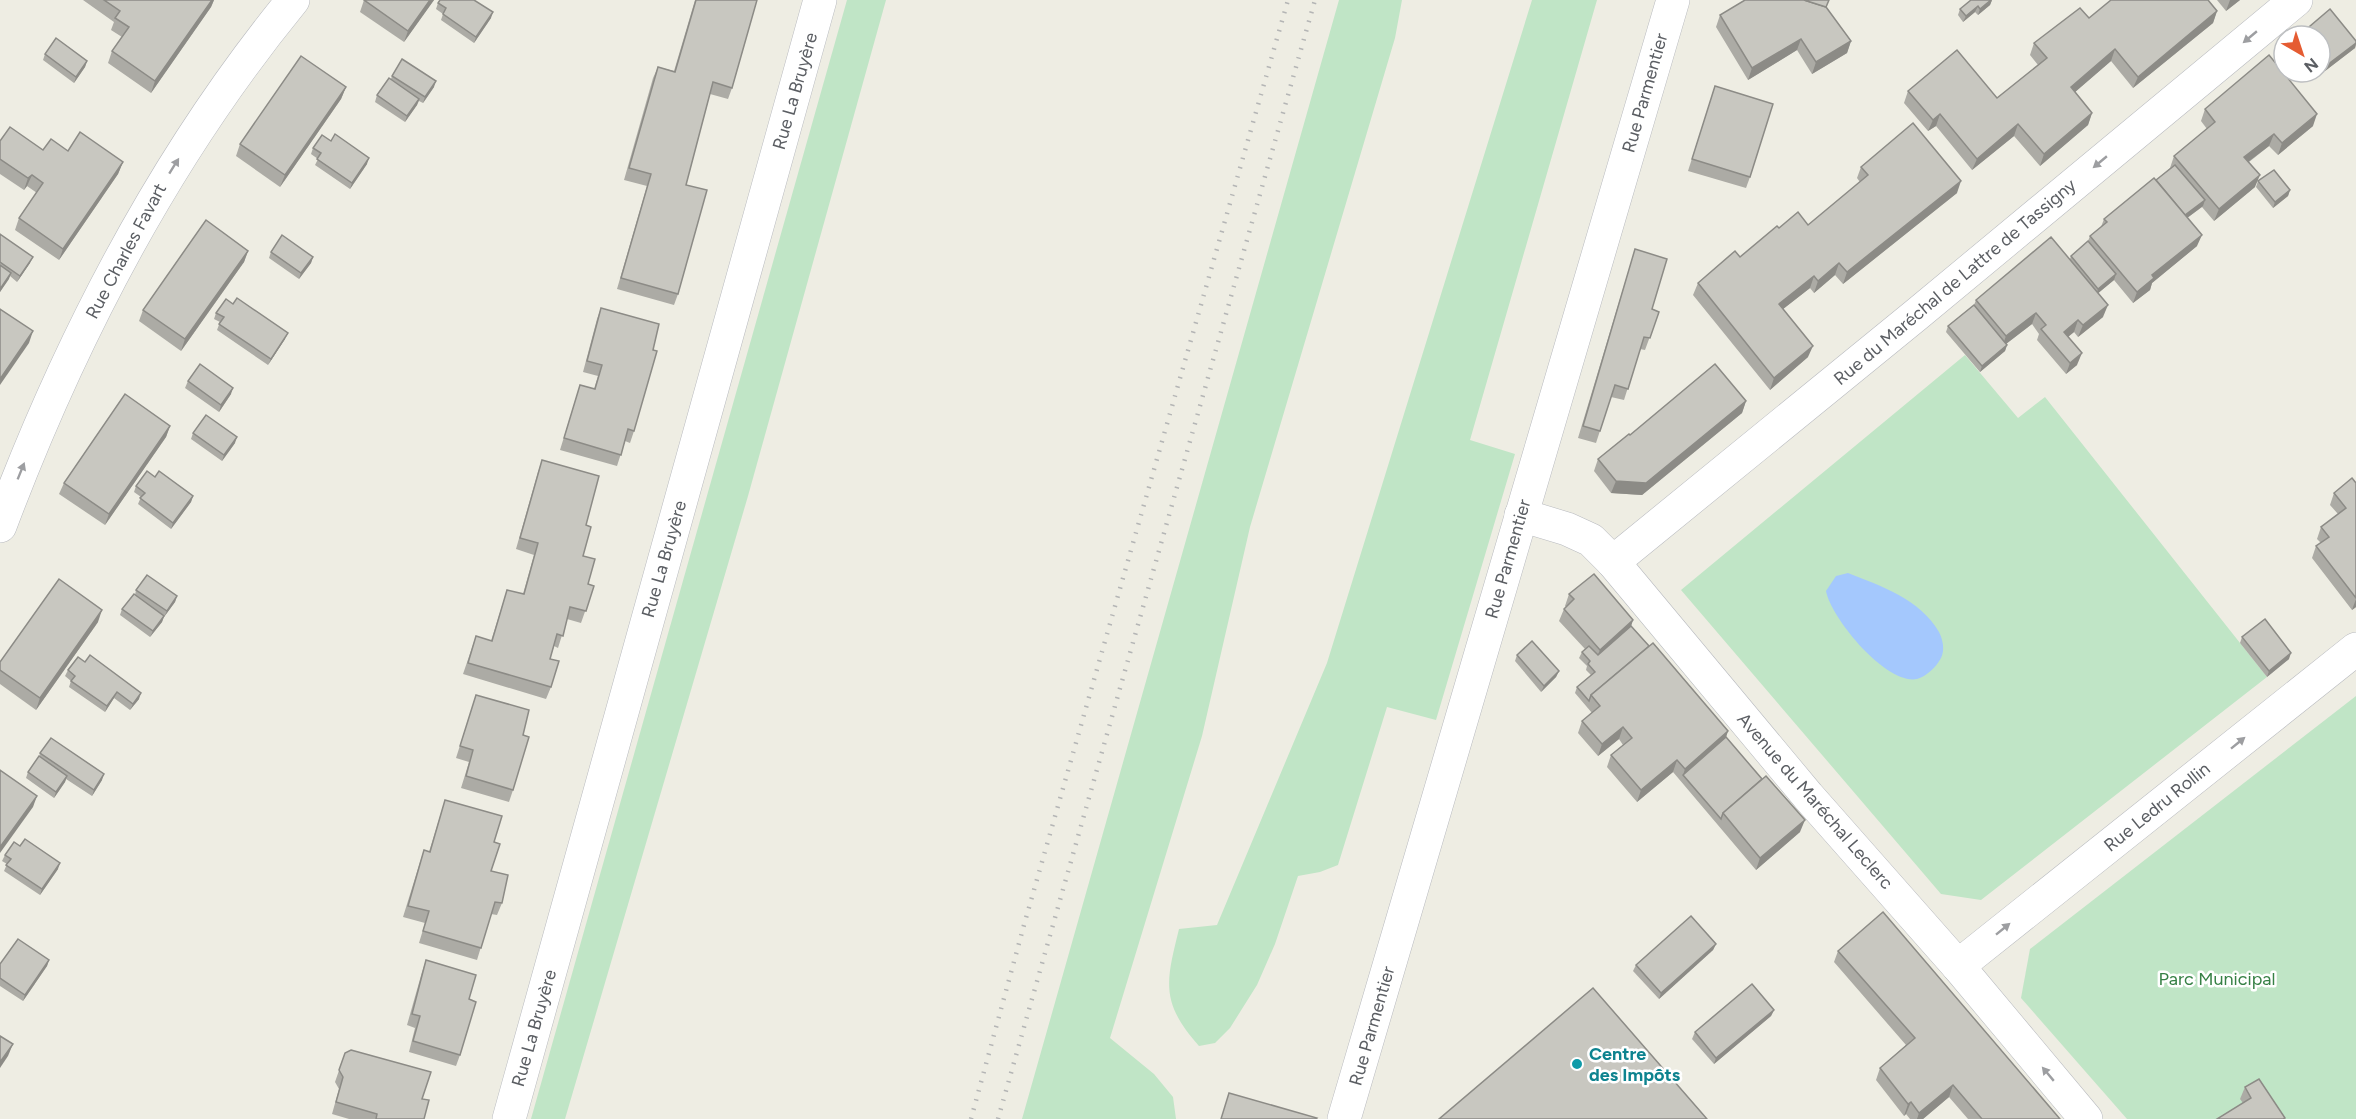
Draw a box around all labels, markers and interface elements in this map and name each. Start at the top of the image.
north arrow [2272,24,2332,84]
street label: Rue La Bruyère [768,30,822,152]
street label: Rue Parmentier [1617,31,1673,155]
one-way arrow [2243,31,2258,43]
text: N [2300,54,2322,77]
one-way arrow [2092,155,2108,168]
one-way arrow [168,157,179,174]
street label: Rue du Maréchal de Lattre de Tassigny [1829,174,2081,390]
street label: Rue Charles Favart [81,179,171,323]
one-way arrow [17,462,26,480]
street label: Rue Parmentier [1480,497,1536,621]
street label: Rue La Bruyère [637,498,691,620]
street label: Avenue du Maréchal Leclerc [1732,708,1898,894]
one-way arrow [2230,736,2246,749]
street label: Rue Ledru Rollin [2100,758,2214,856]
one-way arrow [1996,924,2011,936]
street label: Rue Parmentier [1344,964,1400,1088]
street label: Rue La Bruyère [507,967,561,1089]
park label: Parc Municipal [2159,968,2275,990]
place label: Centre des Impôts [1589,1043,1681,1086]
marker: Centre des Impôts [1570,1057,1584,1071]
one-way arrow [2042,1067,2055,1082]

